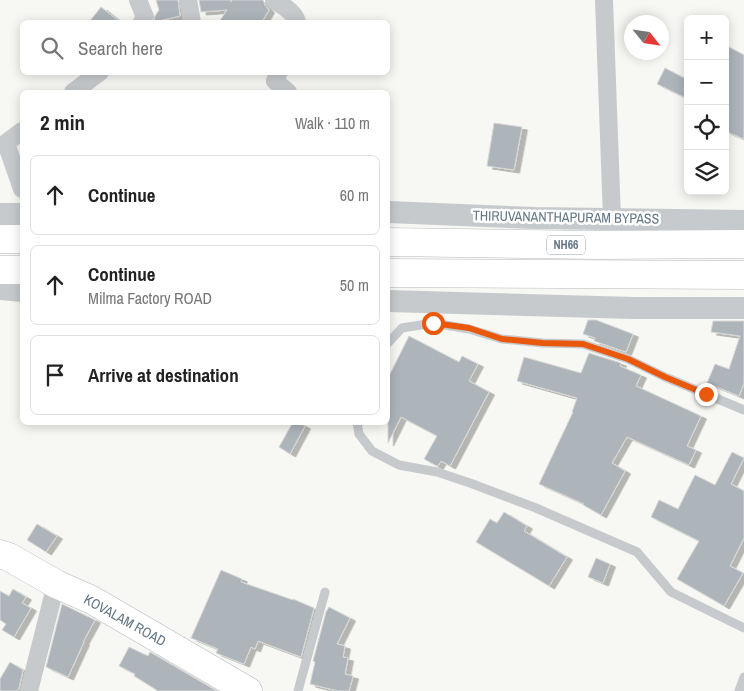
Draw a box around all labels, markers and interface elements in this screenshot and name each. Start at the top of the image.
north arrow [624,15,669,60]
map controls [684,15,729,195]
button: + [684,15,729,60]
search box [20,20,390,75]
icon: search [38,34,66,62]
text: Search here [78,35,163,61]
button: − [684,60,729,105]
button: locate [684,105,729,150]
text: 2 min [40,108,85,137]
text: Walk · 110 m [295,112,370,134]
button: layers [684,150,729,195]
icon: ahead [41,181,69,209]
text: Continue [88,182,156,208]
text: 60 m [340,184,369,206]
street label: THIRUVANANTHAPURAM BYPASS [473,206,660,228]
road number: NH66 [547,236,585,254]
text: Continue [88,261,156,287]
icon: ahead [41,271,69,299]
text: 50 m [340,274,369,296]
text: Milma Factory ROAD [88,287,212,309]
route start [422,312,445,335]
icon: arrive [41,361,69,389]
text: Arrive at destination [88,362,239,388]
route end [695,383,718,406]
street label: KOVALAM ROAD [81,590,169,650]

